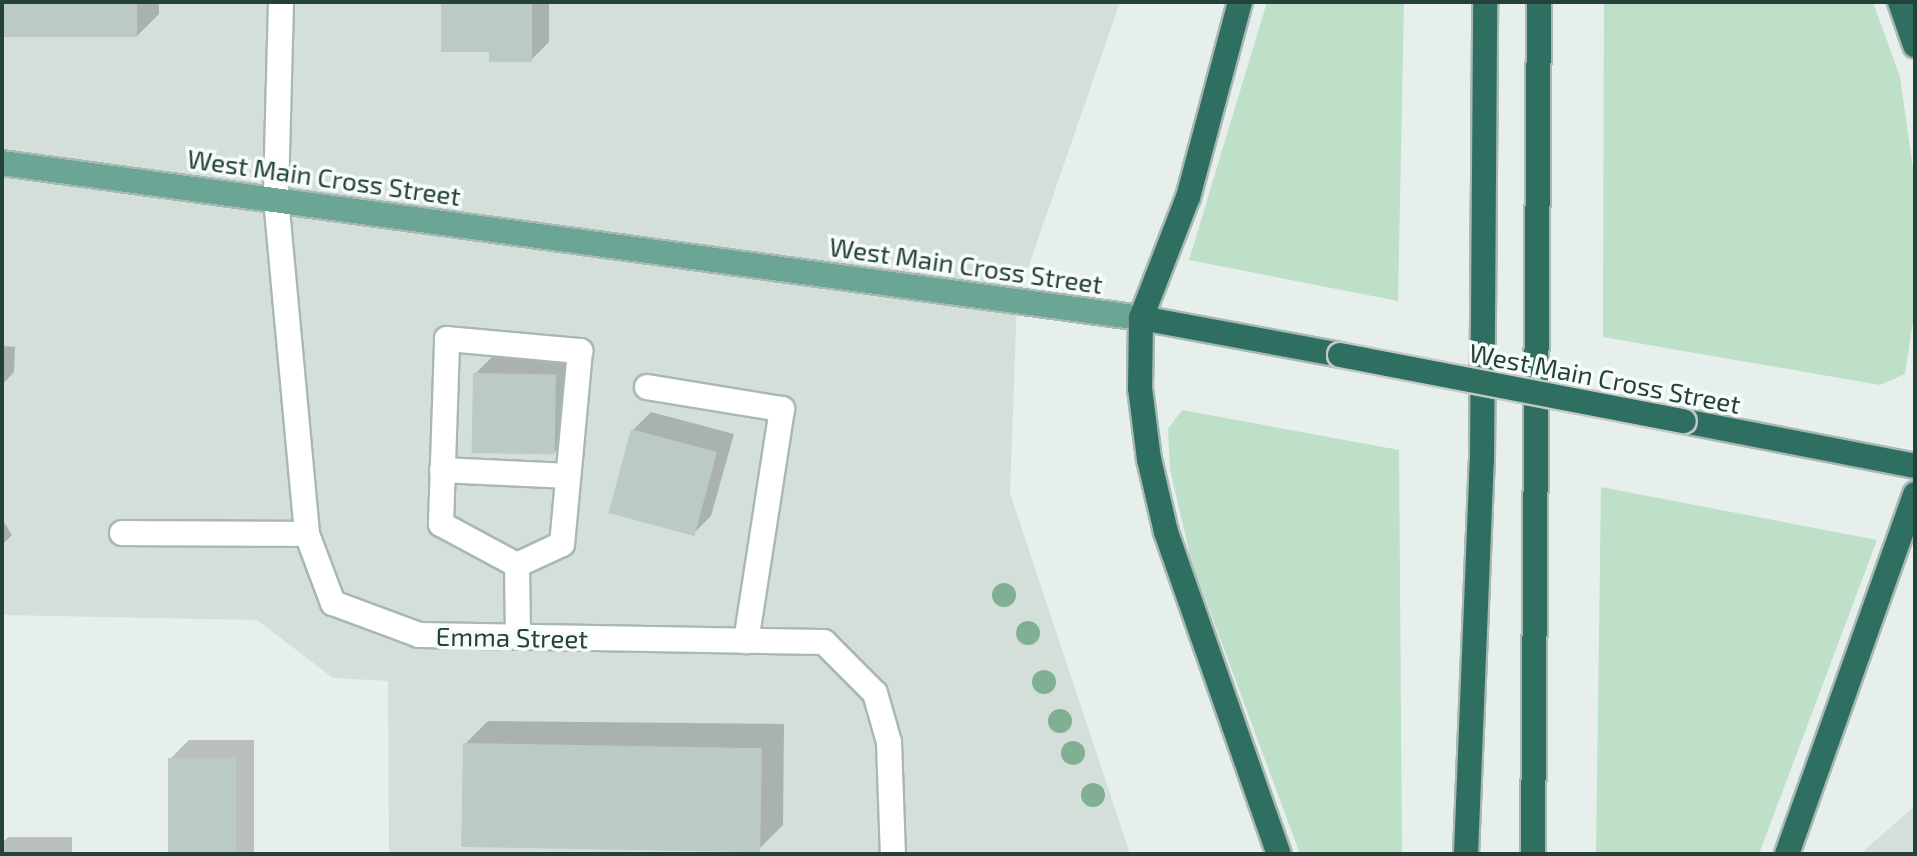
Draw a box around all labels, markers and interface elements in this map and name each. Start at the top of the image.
street label: West Main Cross Street [185,142,463,212]
street label: West Main Cross Street [827,230,1105,300]
street label: West Main Cross Street [1467,336,1743,420]
street label: Emma Street [436,620,588,654]

